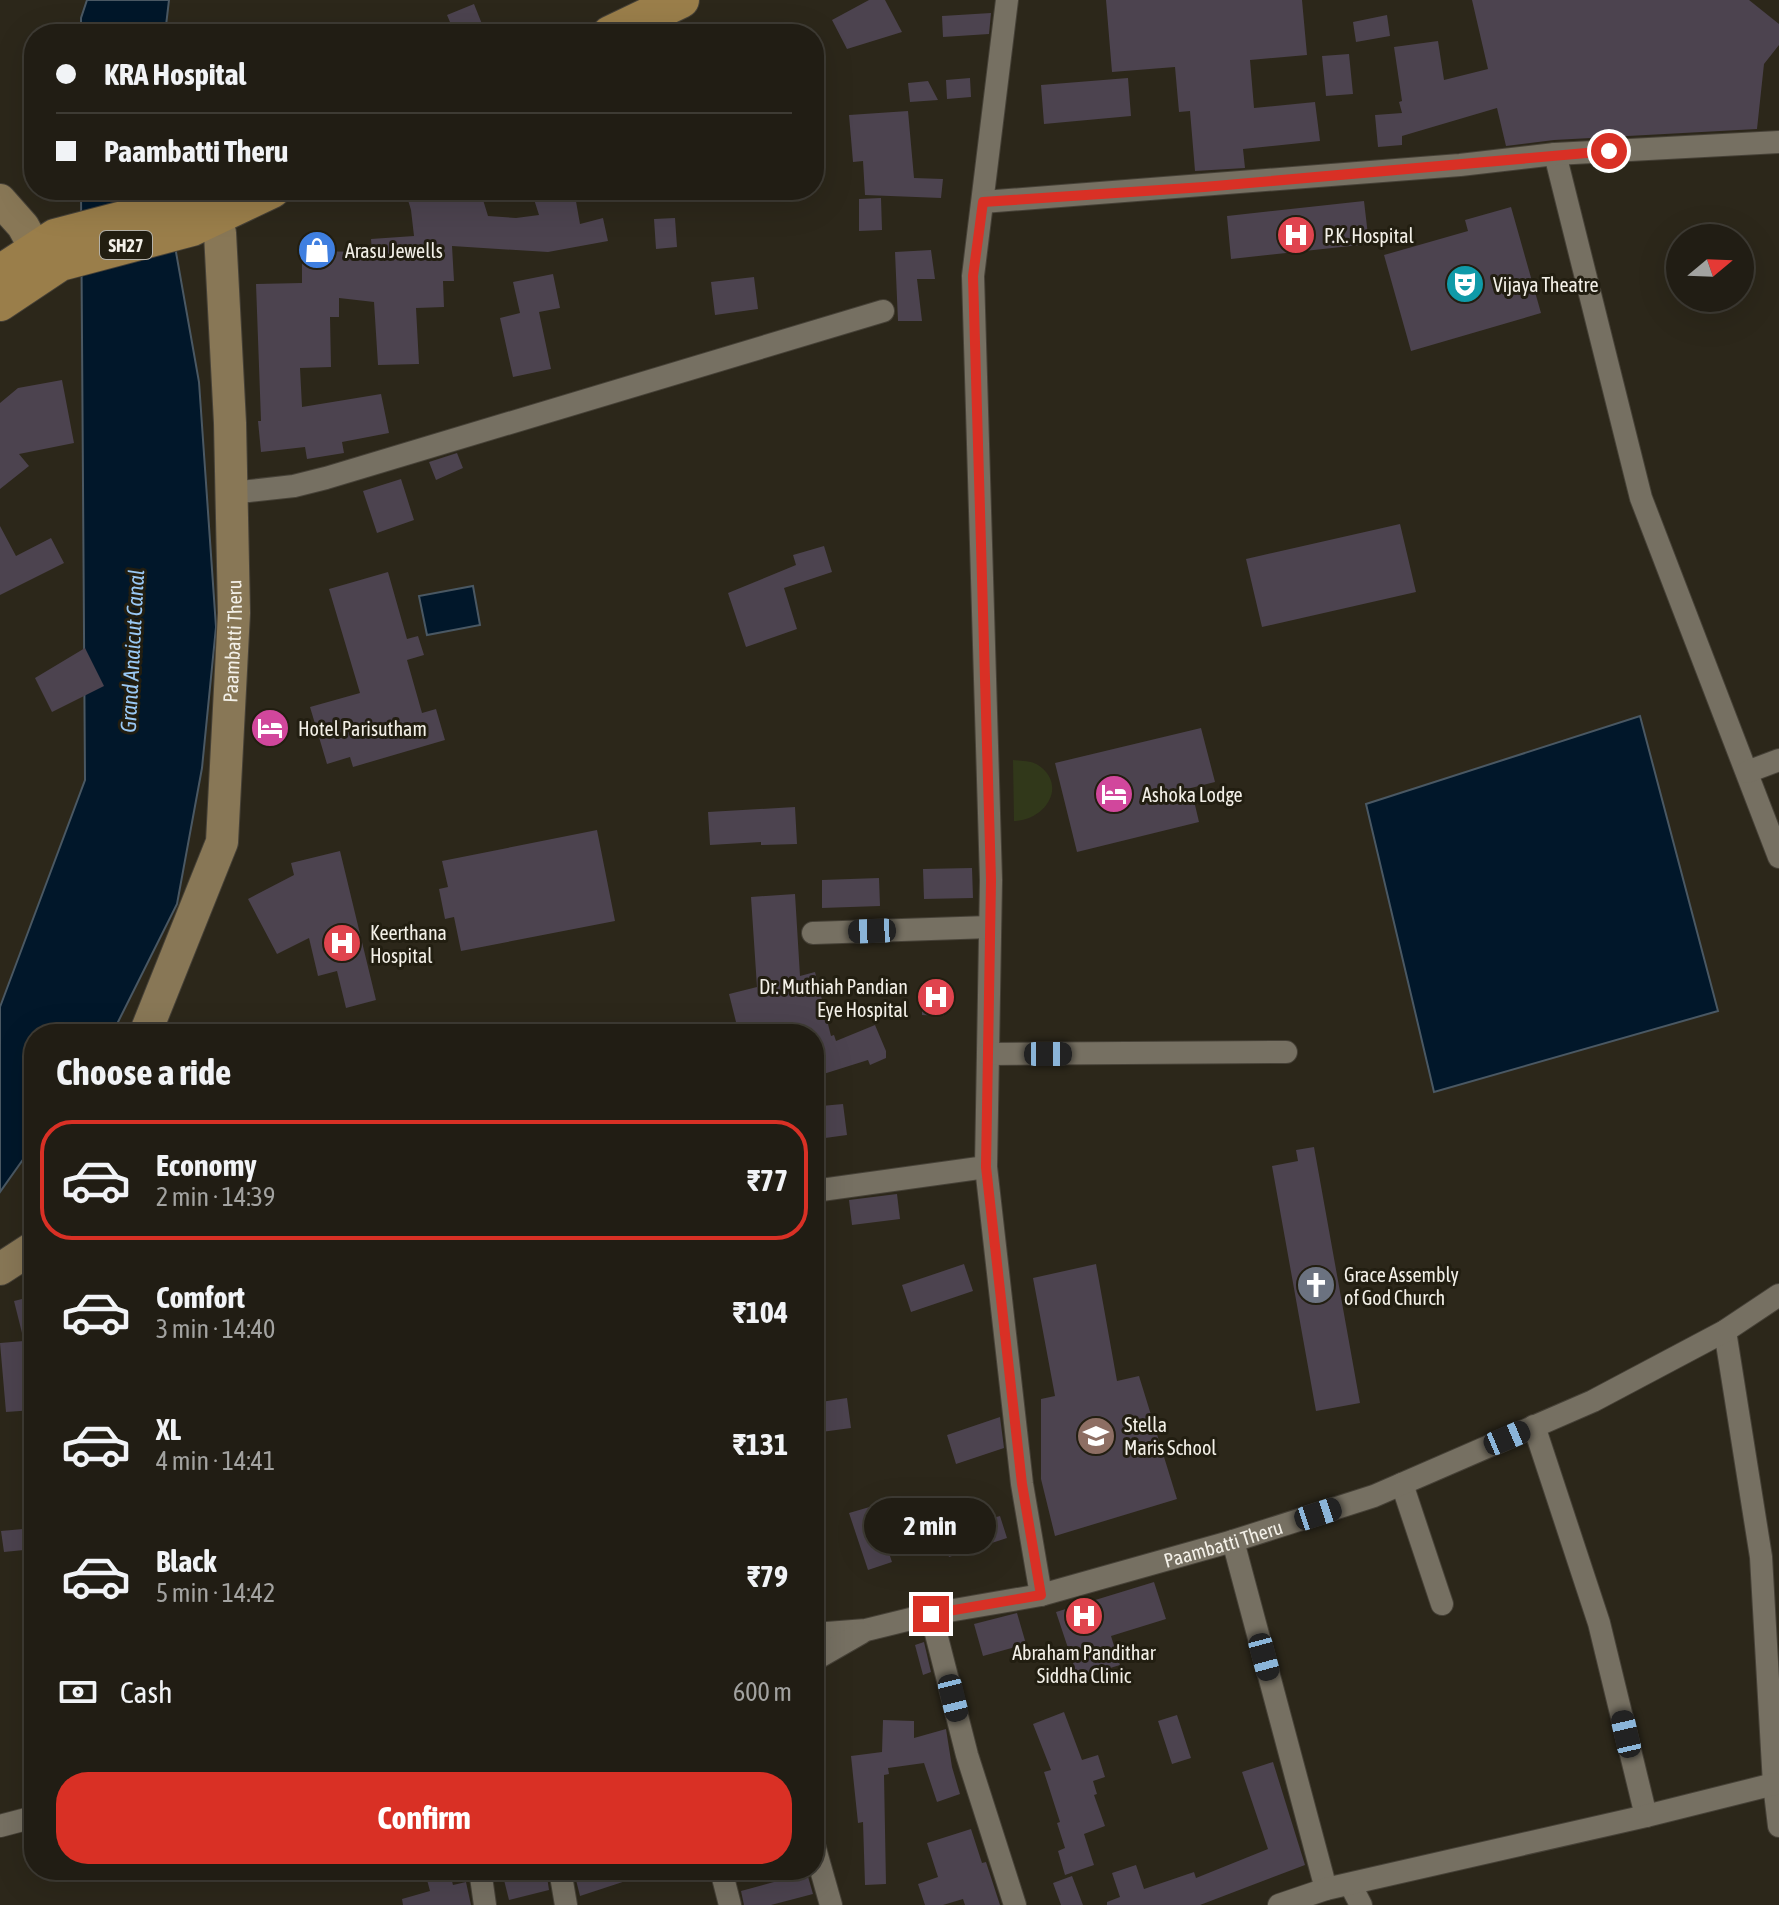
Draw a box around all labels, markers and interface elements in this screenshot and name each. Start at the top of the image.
text: KRA Hospital [104,57,246,91]
route start [1591,133,1627,169]
text: Paambatti Theru [104,134,288,168]
hospital icon: P.K. Hospital [1275,214,1317,256]
place label: P.K. Hospital [1324,224,1414,247]
north arrow [1666,224,1754,312]
map controls [1666,224,1754,312]
shop icon: Arasu Jewells [296,229,338,271]
road number: SH27 [100,231,152,259]
place label: Arasu Jewells [345,239,443,262]
theatre icon: Vijaya Theatre [1444,263,1486,305]
place label: Vijaya Theatre [1493,273,1599,296]
water label: Grand Anaicut Canal [115,569,149,733]
street label: Paambatti Theru [218,579,246,703]
hotel icon: Hotel Parisutham [249,707,291,749]
place label: Hotel Parisutham [298,717,427,740]
hotel icon: Ashoka Lodge [1093,773,1135,815]
place label: Ashoka Lodge [1142,783,1243,806]
car [848,918,896,944]
place label: Keerthana Hospital [370,921,447,967]
hospital icon: Keerthana Hospital [321,922,363,964]
place label: Dr. Muthiah Pandian Eye Hospital [759,975,909,1021]
hospital icon: Dr. Muthiah Pandian Eye Hospital [915,976,957,1018]
car [1024,1042,1072,1066]
text: Choose a ride [56,1051,231,1093]
icon: car [60,1144,132,1216]
text: Economy [156,1148,257,1182]
text: ₹77 [747,1163,788,1197]
text: 2 min · 14:39 [156,1182,275,1212]
place label: Grace Assembly of God Church [1344,1263,1459,1309]
church icon: Grace Assembly of God Church [1295,1264,1337,1306]
icon: car [60,1276,132,1348]
text: Comfort [156,1280,245,1314]
text: ₹104 [733,1295,788,1329]
text: 3 min · 14:40 [156,1314,275,1344]
icon: car [60,1408,132,1480]
text: XL [156,1412,181,1446]
place label: Stella Maris School [1124,1413,1217,1459]
school or university icon: Stella Maris School [1075,1415,1117,1457]
car [1480,1418,1534,1458]
text: ₹131 [733,1427,788,1461]
text: 4 min · 14:41 [156,1446,275,1476]
car [1291,1495,1345,1533]
callout: 2 min [865,1498,997,1554]
text: 2 min [903,1511,957,1541]
street label: Paambatti Theru [1161,1514,1285,1571]
icon: car [60,1540,132,1612]
text: Black [156,1544,216,1578]
text: ₹79 [747,1559,788,1593]
text: 5 min · 14:42 [156,1578,275,1608]
hospital icon: Abraham Pandithar Siddha Clinic [1063,1595,1105,1637]
route end [913,1596,949,1632]
car [1246,1631,1282,1683]
place label: Abraham Pandithar Siddha Clinic [1012,1641,1157,1687]
icon: cash [56,1670,100,1714]
car [936,1672,970,1724]
text: Cash [120,1675,173,1709]
text: 600 m [733,1677,792,1707]
car [1609,1708,1643,1760]
button: Confirm [56,1772,792,1864]

